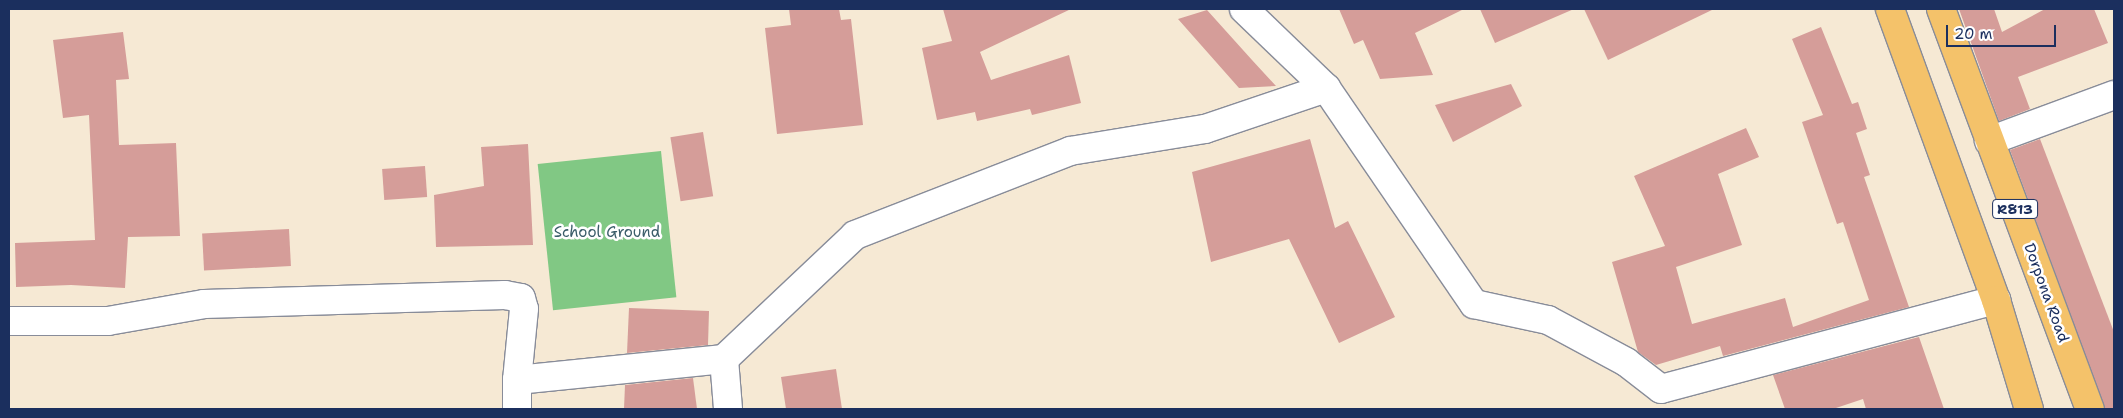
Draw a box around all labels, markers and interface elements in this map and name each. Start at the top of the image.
scale bar [1948,15,2058,47]
text: 20 m [1954,24,1993,44]
road number: R813 [1991,198,2039,220]
park label: School Ground [554,224,660,242]
street label: Dorpona Road [2020,241,2072,345]

